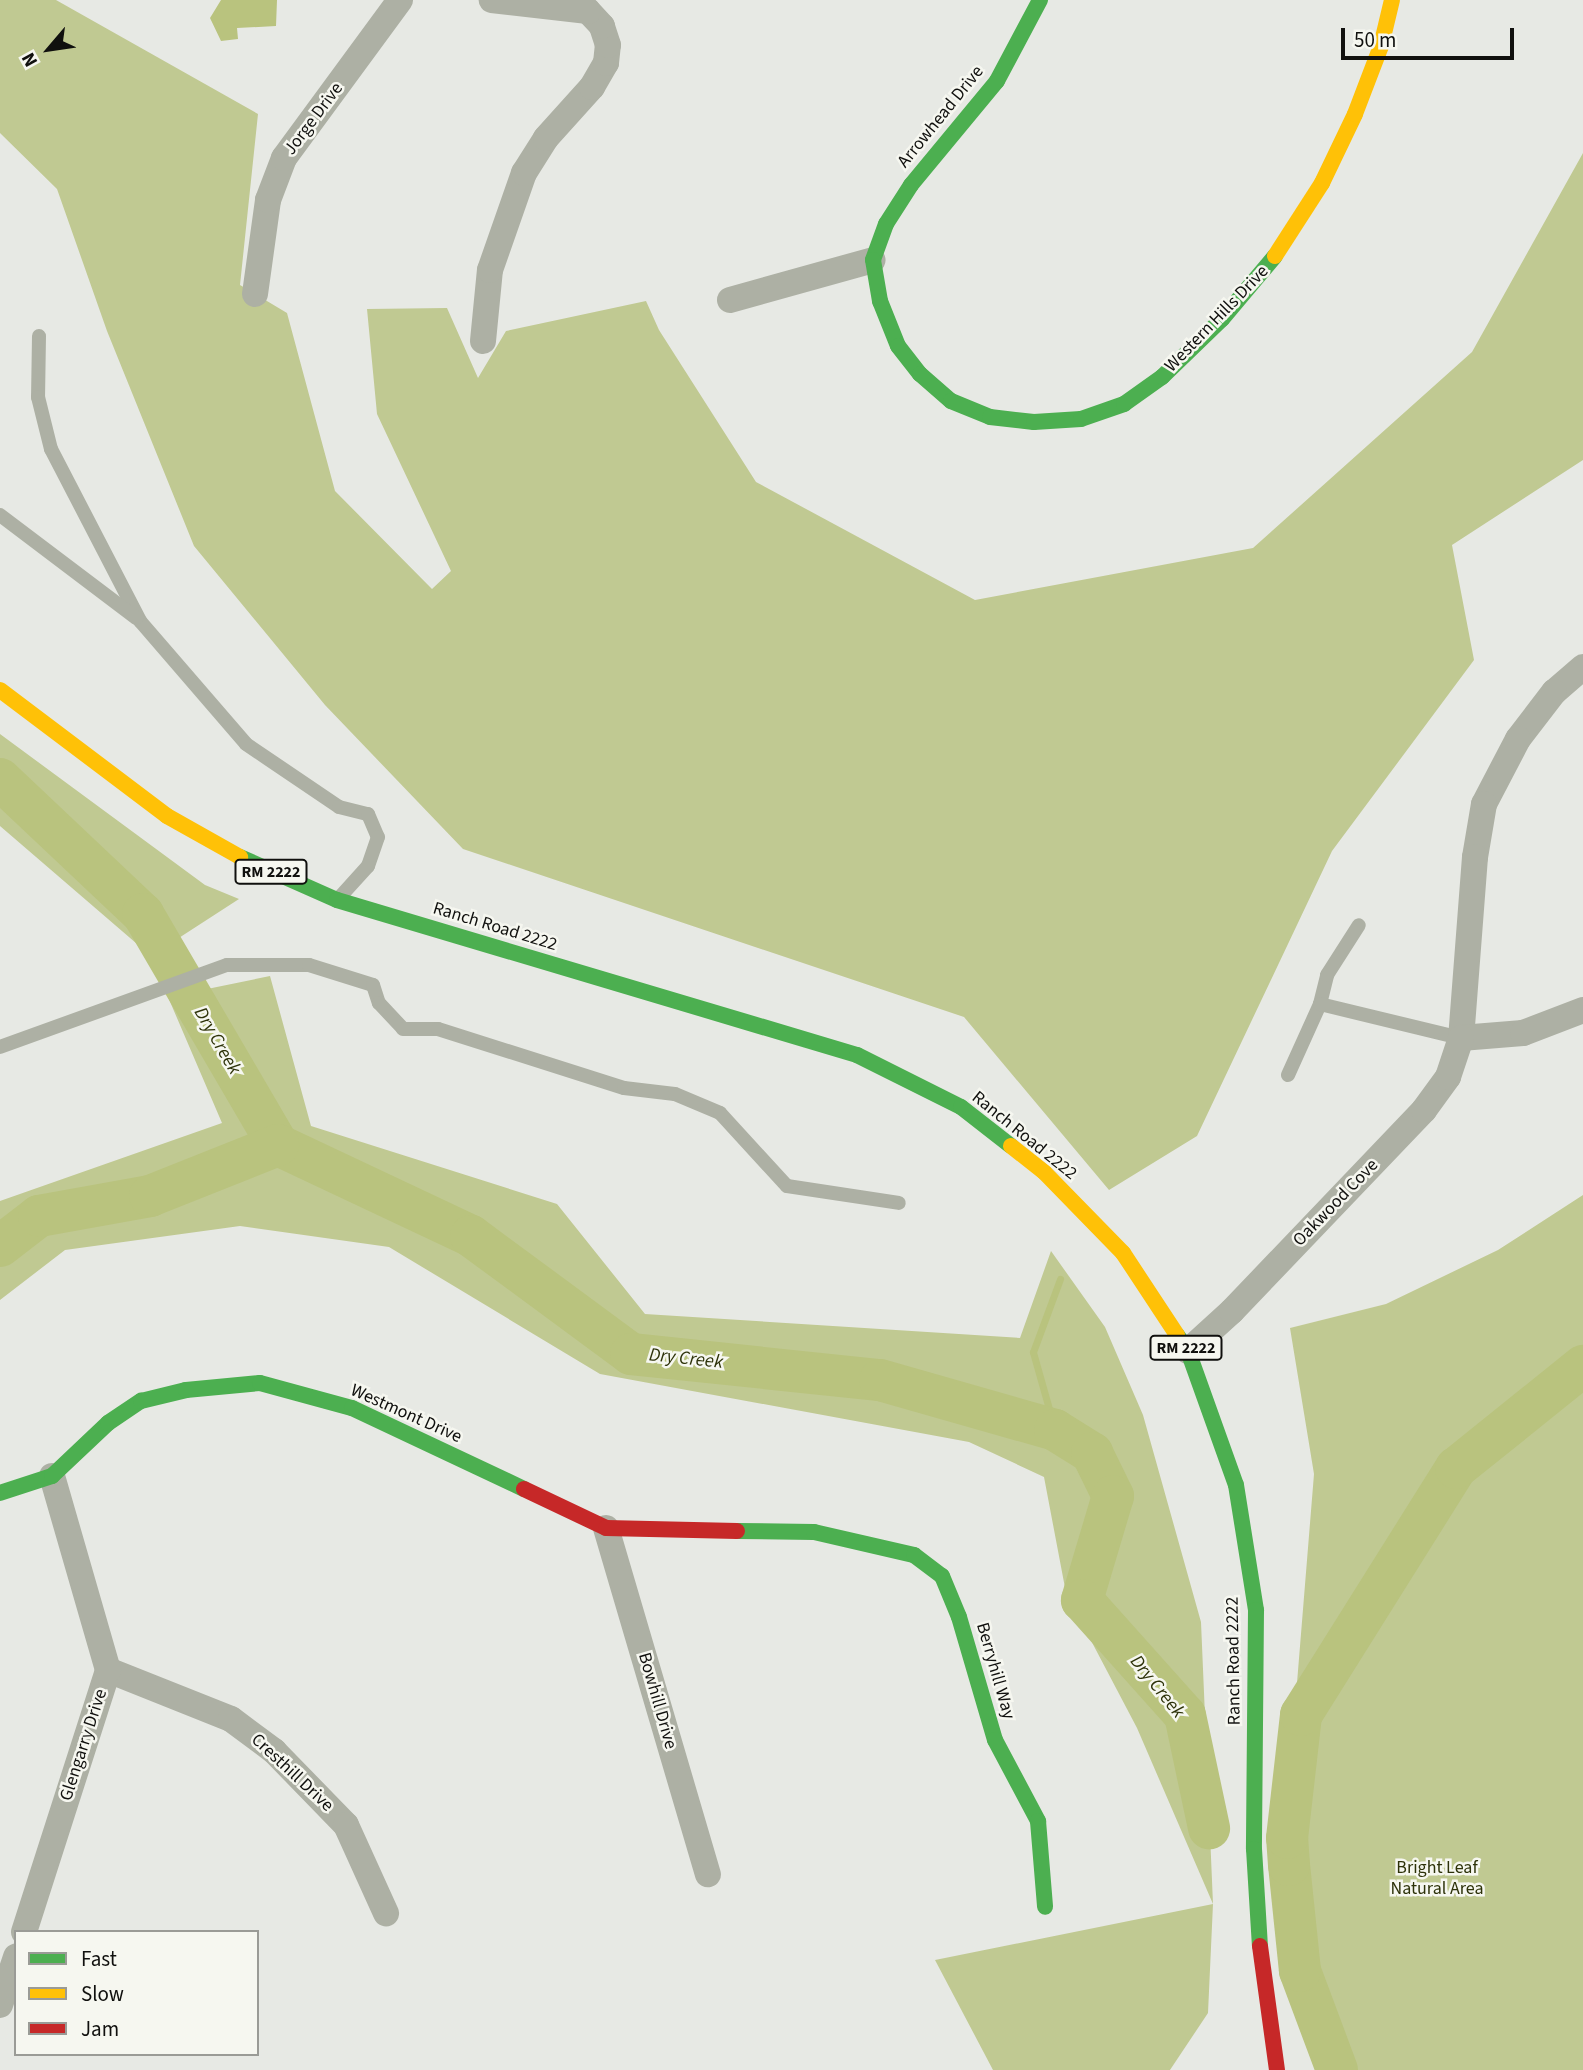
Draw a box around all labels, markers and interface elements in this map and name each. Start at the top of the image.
north arrow [14,14,84,84]
scale bar [1345,14,1518,58]
text: 50 m [1354,25,1396,55]
text: N [15,47,45,72]
street label: Arrowhead Drive [893,62,989,172]
street label: Jorge Drive [280,79,348,159]
street label: Western Hills Drive [1161,261,1273,377]
road number: RM 2222 [234,860,308,884]
street label: Ranch Road 2222 [430,898,560,956]
water label: Dry Creek [189,1003,245,1079]
street label: Ranch Road 2222 [967,1087,1081,1185]
street label: Oakwood Cove [1289,1155,1383,1251]
road number: RM 2222 [1149,1336,1223,1360]
water label: Dry Creek [648,1344,724,1374]
street label: Westmont Drive [347,1380,465,1448]
street label: Ranch Road 2222 [1222,1596,1246,1726]
street label: Berryhill Way [971,1620,1019,1722]
street label: Bowhill Drive [633,1650,681,1752]
water label: Dry Creek [1125,1651,1189,1723]
street label: Glengarry Drive [56,1686,112,1804]
street label: Cresthill Drive [246,1729,338,1817]
park label: Bright Leaf Natural Area [1390,1858,1484,1900]
legend [14,1930,259,2056]
text: Fast [81,1944,117,1974]
text: Slow [81,1979,124,2009]
text: Jam [81,2014,119,2044]

